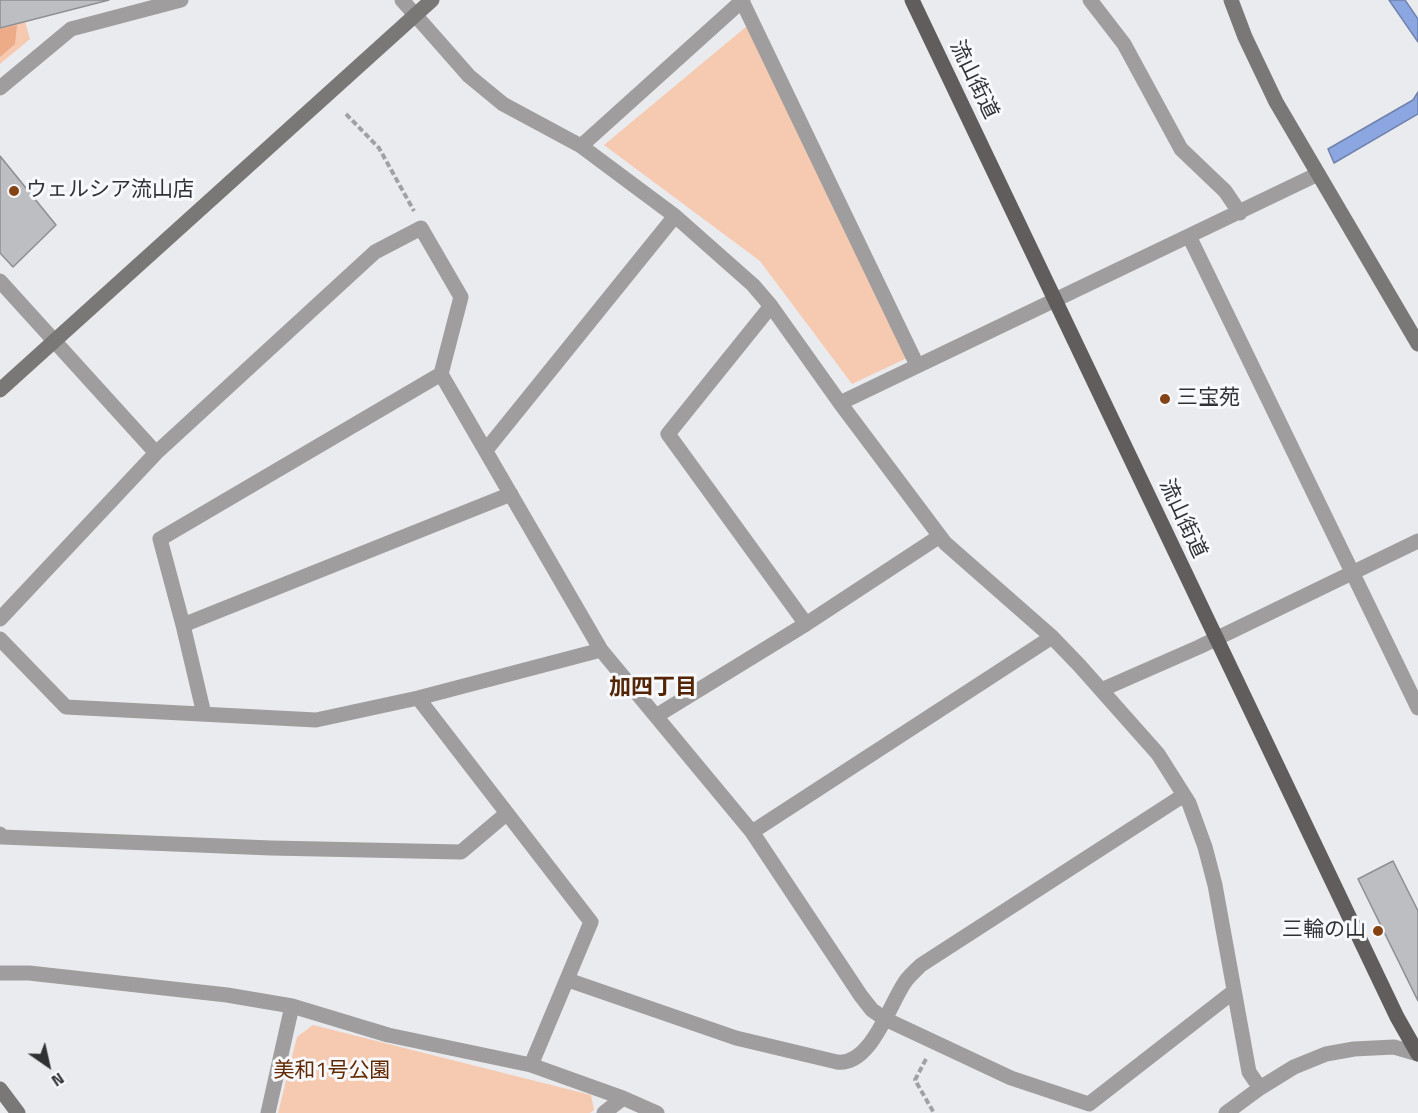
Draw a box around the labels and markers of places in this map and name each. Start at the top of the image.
place label: ウェルシア流山店 [26,178,194,204]
marker: ウェルシア流山店 [7,184,21,198]
place label: 三宝苑 [1177,386,1240,412]
marker: 三宝苑 [1158,392,1172,406]
place label: 三輪の山 [1282,918,1366,944]
marker: 三輪の山 [1371,924,1385,938]

